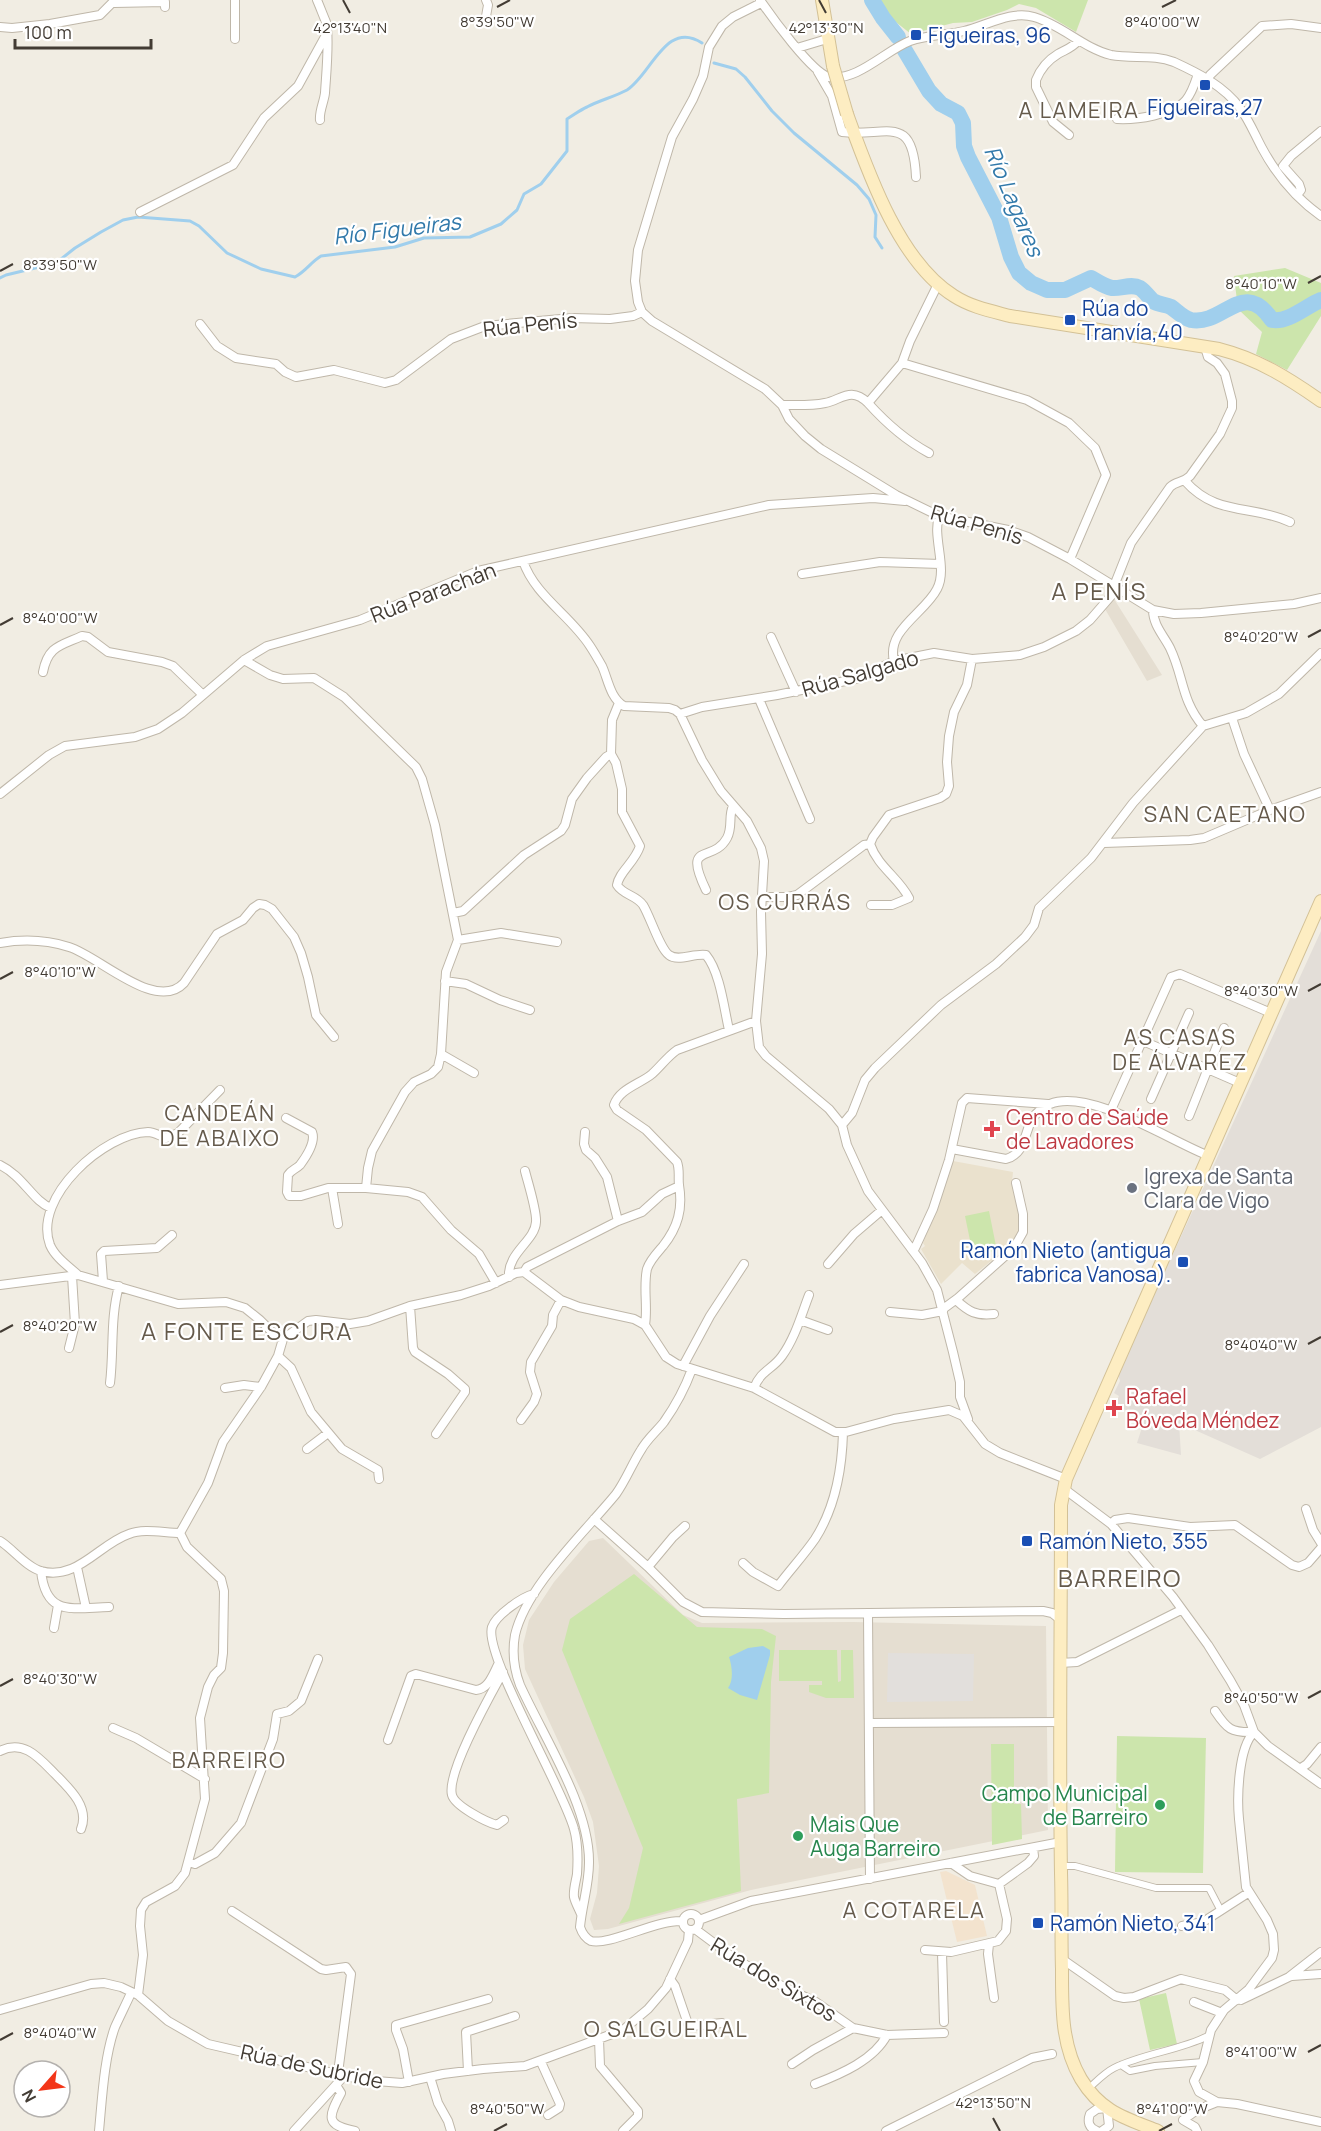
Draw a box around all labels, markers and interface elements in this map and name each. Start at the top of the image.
text: 8°39'50"W [460,11,534,32]
text: 8°40'00"W [1125,11,1199,32]
scale bar [15,12,152,50]
text: 42°13'40"N [313,17,387,38]
text: 42°13'30"N [788,17,864,38]
text: 100 m [24,20,72,44]
place label: Figueiras, 96 [928,21,1051,49]
marker: Figueiras, 96 [909,28,923,42]
marker: Figueiras,27 [1198,78,1212,92]
place label: Figueiras,27 [1147,93,1263,121]
district label: A LAMEIRA [1019,95,1139,125]
water label: Río Lagares [977,141,1051,262]
water label: Río Figueiras [332,206,464,252]
text: 8°39'50"W [23,254,97,275]
text: 8°40'10"W [1225,273,1297,294]
place label: Rúa do Tranvía,40 [1082,294,1183,346]
street label: Rúa Penís [482,305,578,343]
marker: Rúa do Tranvía,40 [1063,313,1077,327]
street label: Rúa Penís [928,498,1026,550]
street label: Rúa Parachán [366,555,500,629]
district label: A PENÍS [1051,574,1147,607]
text: 8°40'00"W [23,607,97,628]
text: 8°40'20"W [1224,626,1298,647]
street label: Rúa Salgado [798,643,922,703]
district label: SAN CAETANO [1144,799,1306,829]
district label: OS CURRÁS [718,887,852,917]
text: 8°40'10"W [24,961,96,982]
text: 8°40'30"W [1224,980,1298,1001]
district label: AS CASAS DE ÁLVAREZ [1112,1022,1248,1077]
district label: CANDEÁN DE ABAIXO [160,1098,280,1153]
place label: Centro de Saúde de Lavadores [1006,1103,1169,1155]
marker: Centro de Saúde de Lavadores [983,1120,1001,1138]
place label: Igrexa de Santa Clara de Vigo [1144,1162,1293,1214]
marker: Igrexa de Santa Clara de Vigo [1125,1181,1139,1195]
place label: Ramón Nieto (antigua fabrica Vanosa). [961,1236,1171,1288]
marker: Ramón Nieto (antigua fabrica Vanosa). [1176,1255,1190,1269]
district label: A FONTE ESCURA [141,1314,353,1347]
text: 8°40'20"W [23,1315,97,1336]
text: 8°40'40"W [1225,1334,1297,1355]
place label: Rafael Bóveda Méndez [1126,1382,1280,1434]
marker: Rafael Bóveda Méndez [1107,1401,1121,1415]
place label: Ramón Nieto, 355 [1039,1527,1208,1555]
marker: Ramón Nieto, 355 [1020,1534,1034,1548]
district label: BARREIRO [1058,1561,1182,1594]
text: 8°40'30"W [23,1668,97,1689]
text: 8°40'50"W [1224,1687,1298,1708]
district label: BARREIRO [172,1745,286,1775]
place label: Campo Municipal de Barreiro [982,1779,1148,1831]
marker: Campo Municipal de Barreiro [1153,1798,1167,1812]
place label: Mais Que Auga Barreiro [810,1810,941,1862]
marker: Mais Que Auga Barreiro [791,1829,805,1843]
district label: A COTARELA [843,1895,985,1925]
place label: Ramón Nieto, 341 [1050,1909,1215,1937]
marker: Ramón Nieto, 341 [1031,1916,1045,1930]
street label: Rúa dos Sixtos [706,1930,842,2028]
district label: O SALGUEIRAL [584,2014,748,2044]
text: 8°40'40"W [24,2022,96,2043]
street label: Rúa de Subride [238,2037,386,2095]
text: 8°41'00"W [1225,2041,1297,2062]
north arrow [12,2059,72,2119]
text: N [16,2086,41,2106]
text: 42°13'50"N [955,2092,1031,2113]
text: 8°40'50"W [470,2098,544,2119]
text: 8°41'00"W [1136,2098,1208,2119]

